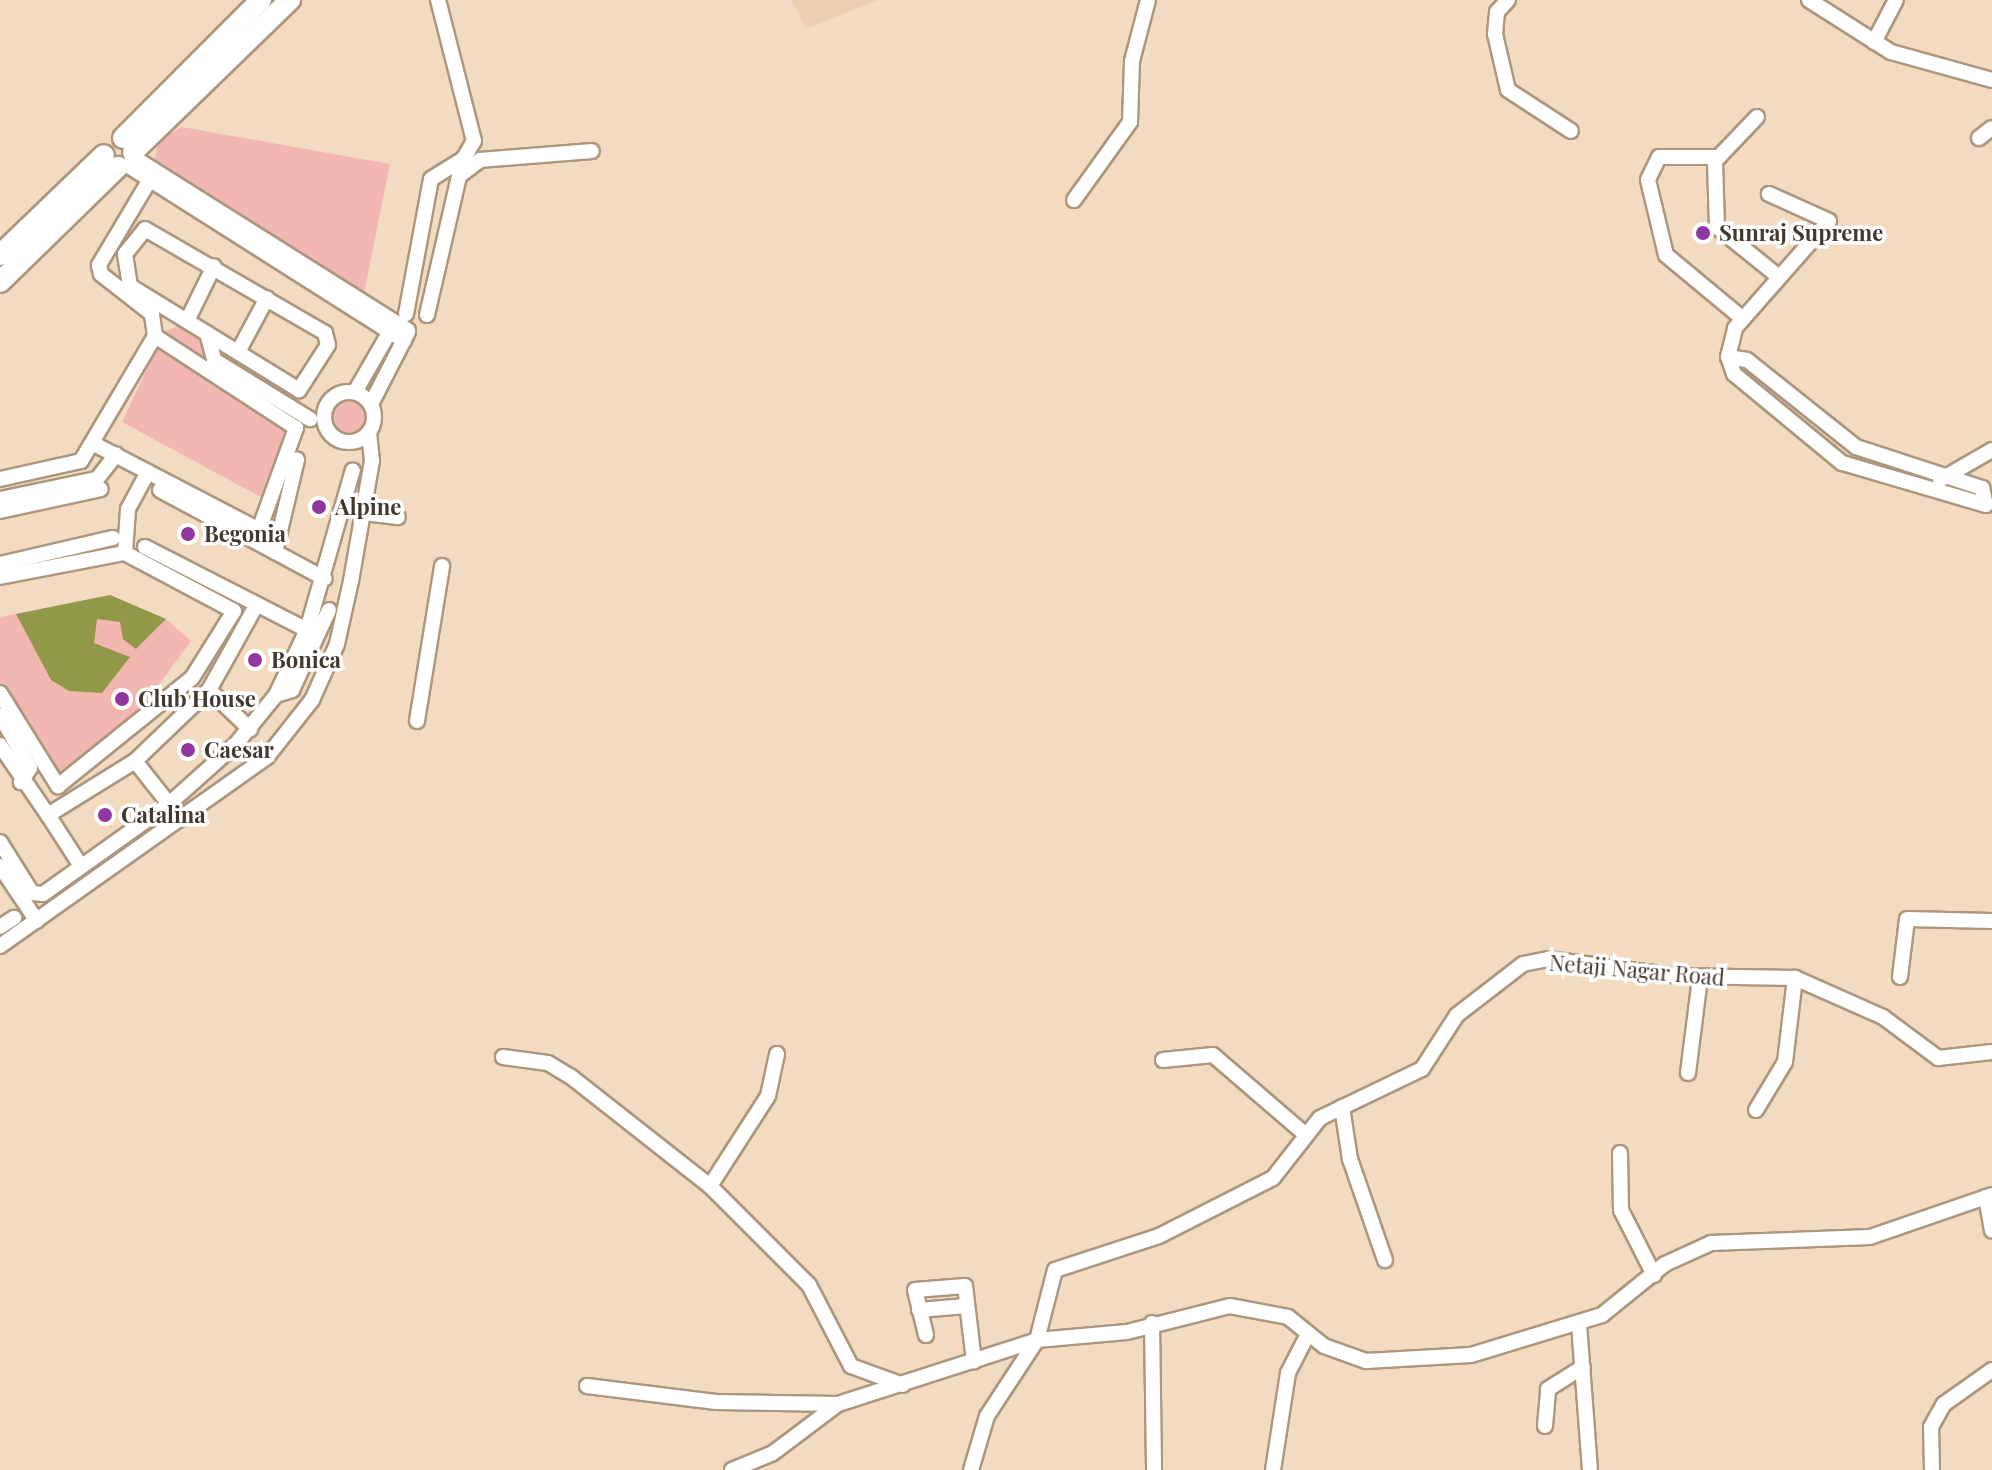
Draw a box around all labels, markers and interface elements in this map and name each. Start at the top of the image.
place label: Sunraj Supreme [1719,220,1883,246]
marker: Sunraj Supreme [1694,224,1712,242]
place label: Alpine [335,494,401,520]
marker: Alpine [310,498,328,516]
place label: Begonia [204,521,286,547]
marker: Begonia [179,525,197,543]
place label: Bonica [271,647,341,673]
marker: Bonica [246,651,264,669]
place label: Club House [138,686,256,712]
marker: Club House [113,690,131,708]
place label: Caesar [204,737,274,763]
marker: Caesar [179,741,197,759]
place label: Catalina [121,802,206,828]
marker: Catalina [96,806,114,824]
street label: Netaji Nagar Road [1548,949,1726,991]

